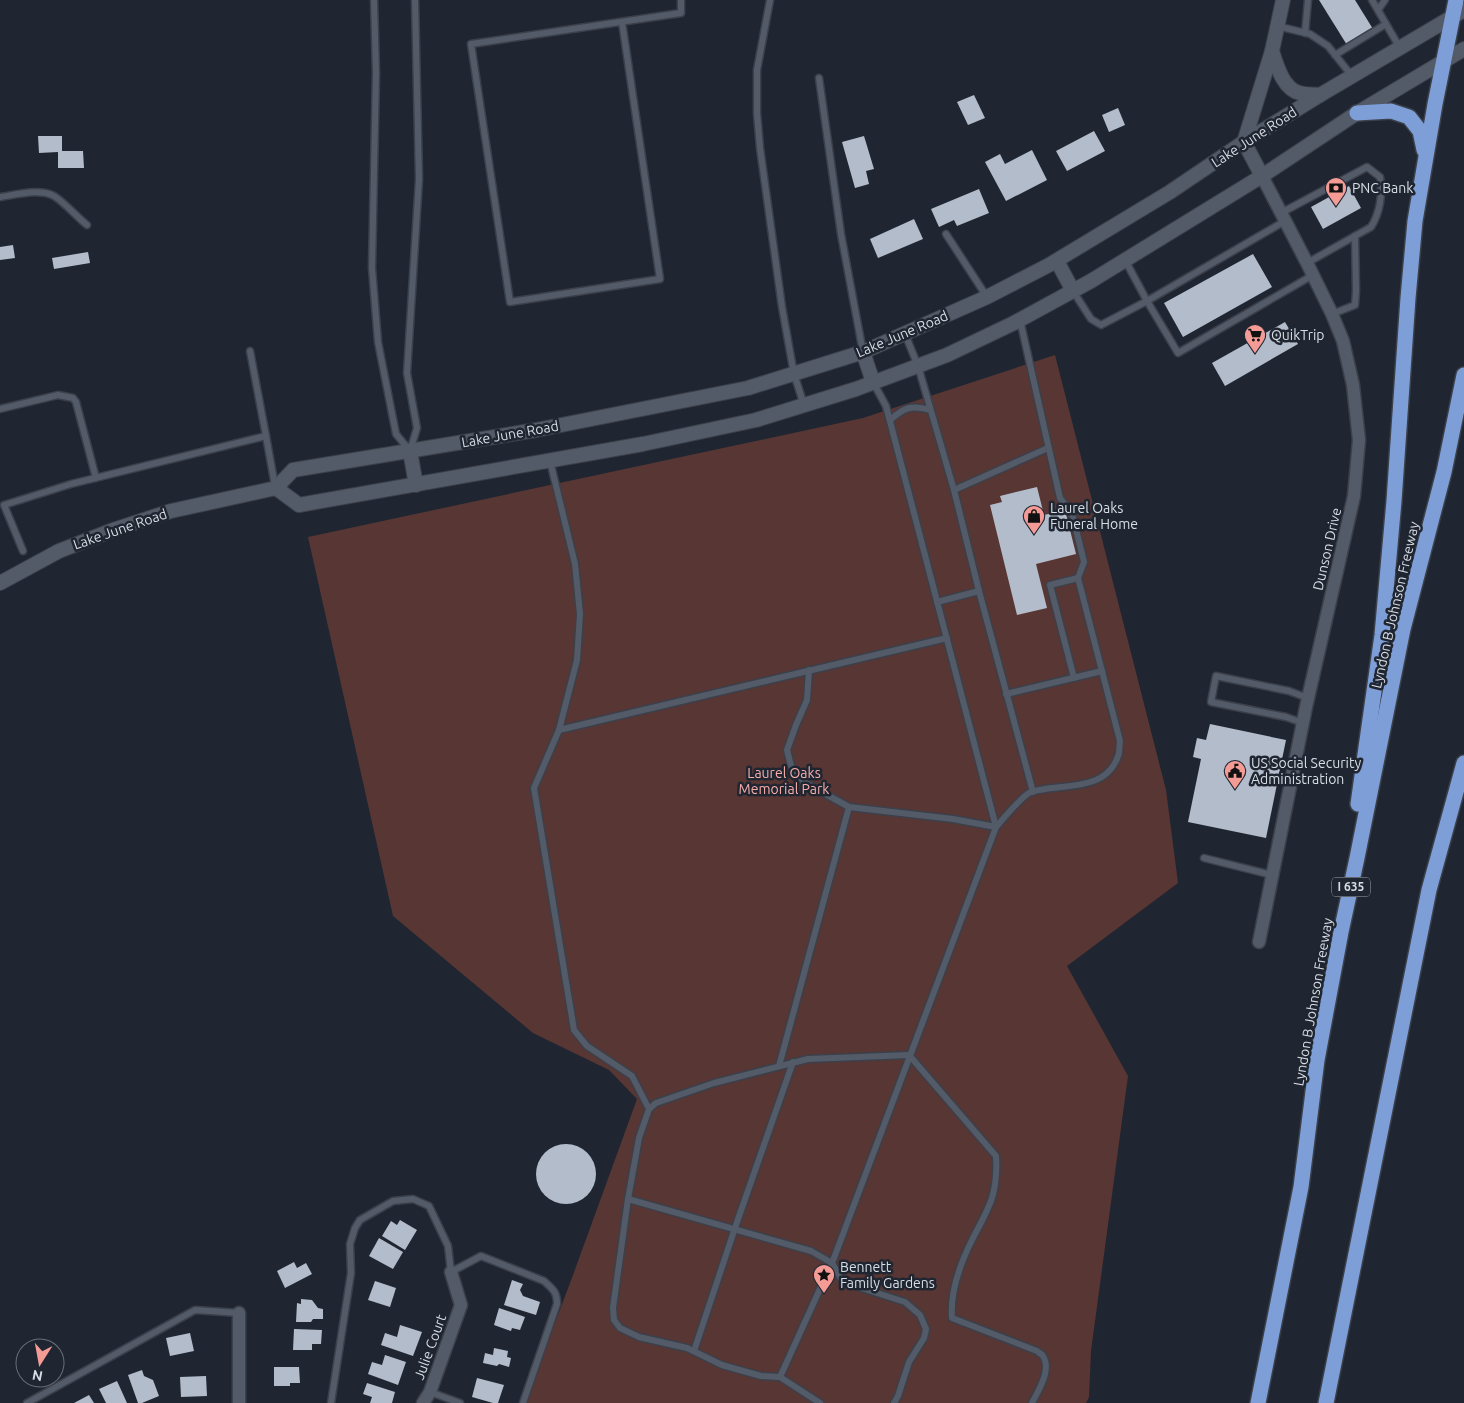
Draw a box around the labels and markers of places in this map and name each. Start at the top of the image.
bank icon: PNC Bank [1324,176,1348,207]
place label: PNC Bank [1352,180,1413,196]
supermarket icon: QuikTrip [1243,323,1267,354]
place label: QuikTrip [1271,327,1325,343]
place label: Laurel Oaks Funeral Home [1050,500,1138,532]
shop icon: Laurel Oaks Funeral Home [1022,504,1046,535]
place label: US Social Security Administration [1251,755,1361,787]
public building icon: US Social Security Administration [1223,759,1247,790]
place label: Bennett Family Gardens [840,1259,935,1291]
place icon: Bennett Family Gardens [812,1263,836,1294]

